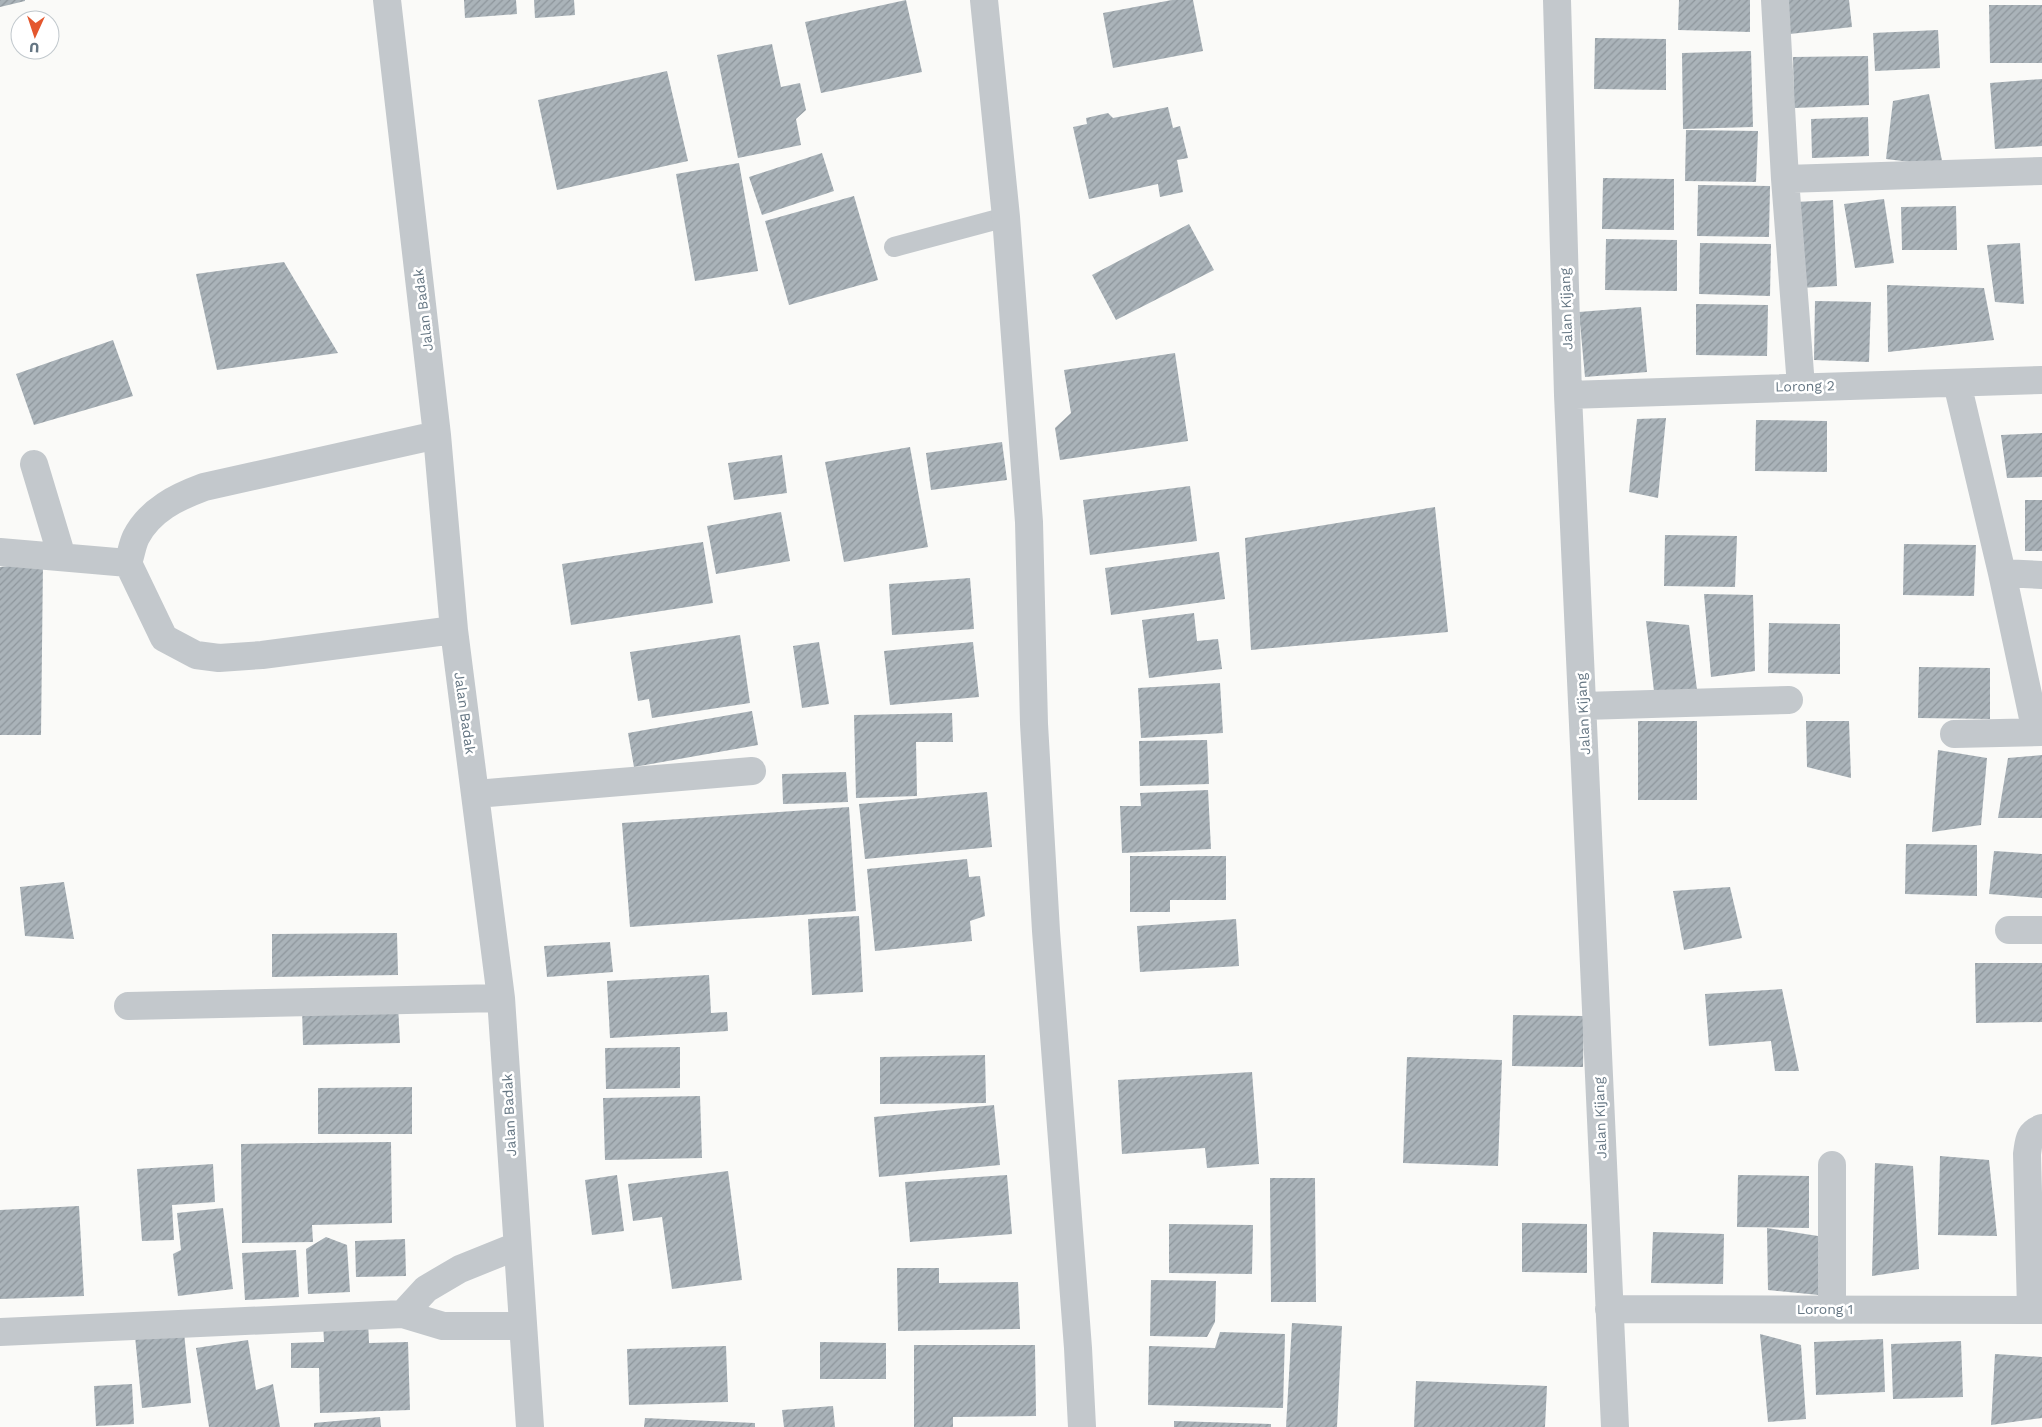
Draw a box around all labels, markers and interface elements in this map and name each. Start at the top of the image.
north arrow [10,10,60,60]
text: U [29,40,40,56]
street label: Jalan Kijang [1557,267,1575,350]
street label: Jalan Badak [410,268,436,352]
street label: Lorong 2 [1775,377,1835,395]
street label: Jalan Badak [451,671,479,755]
street label: Jalan Kijang [1573,672,1593,755]
street label: Jalan Badak [499,1073,519,1157]
street label: Jalan Kijang [1591,1076,1609,1159]
street label: Lorong 1 [1797,1301,1853,1317]

